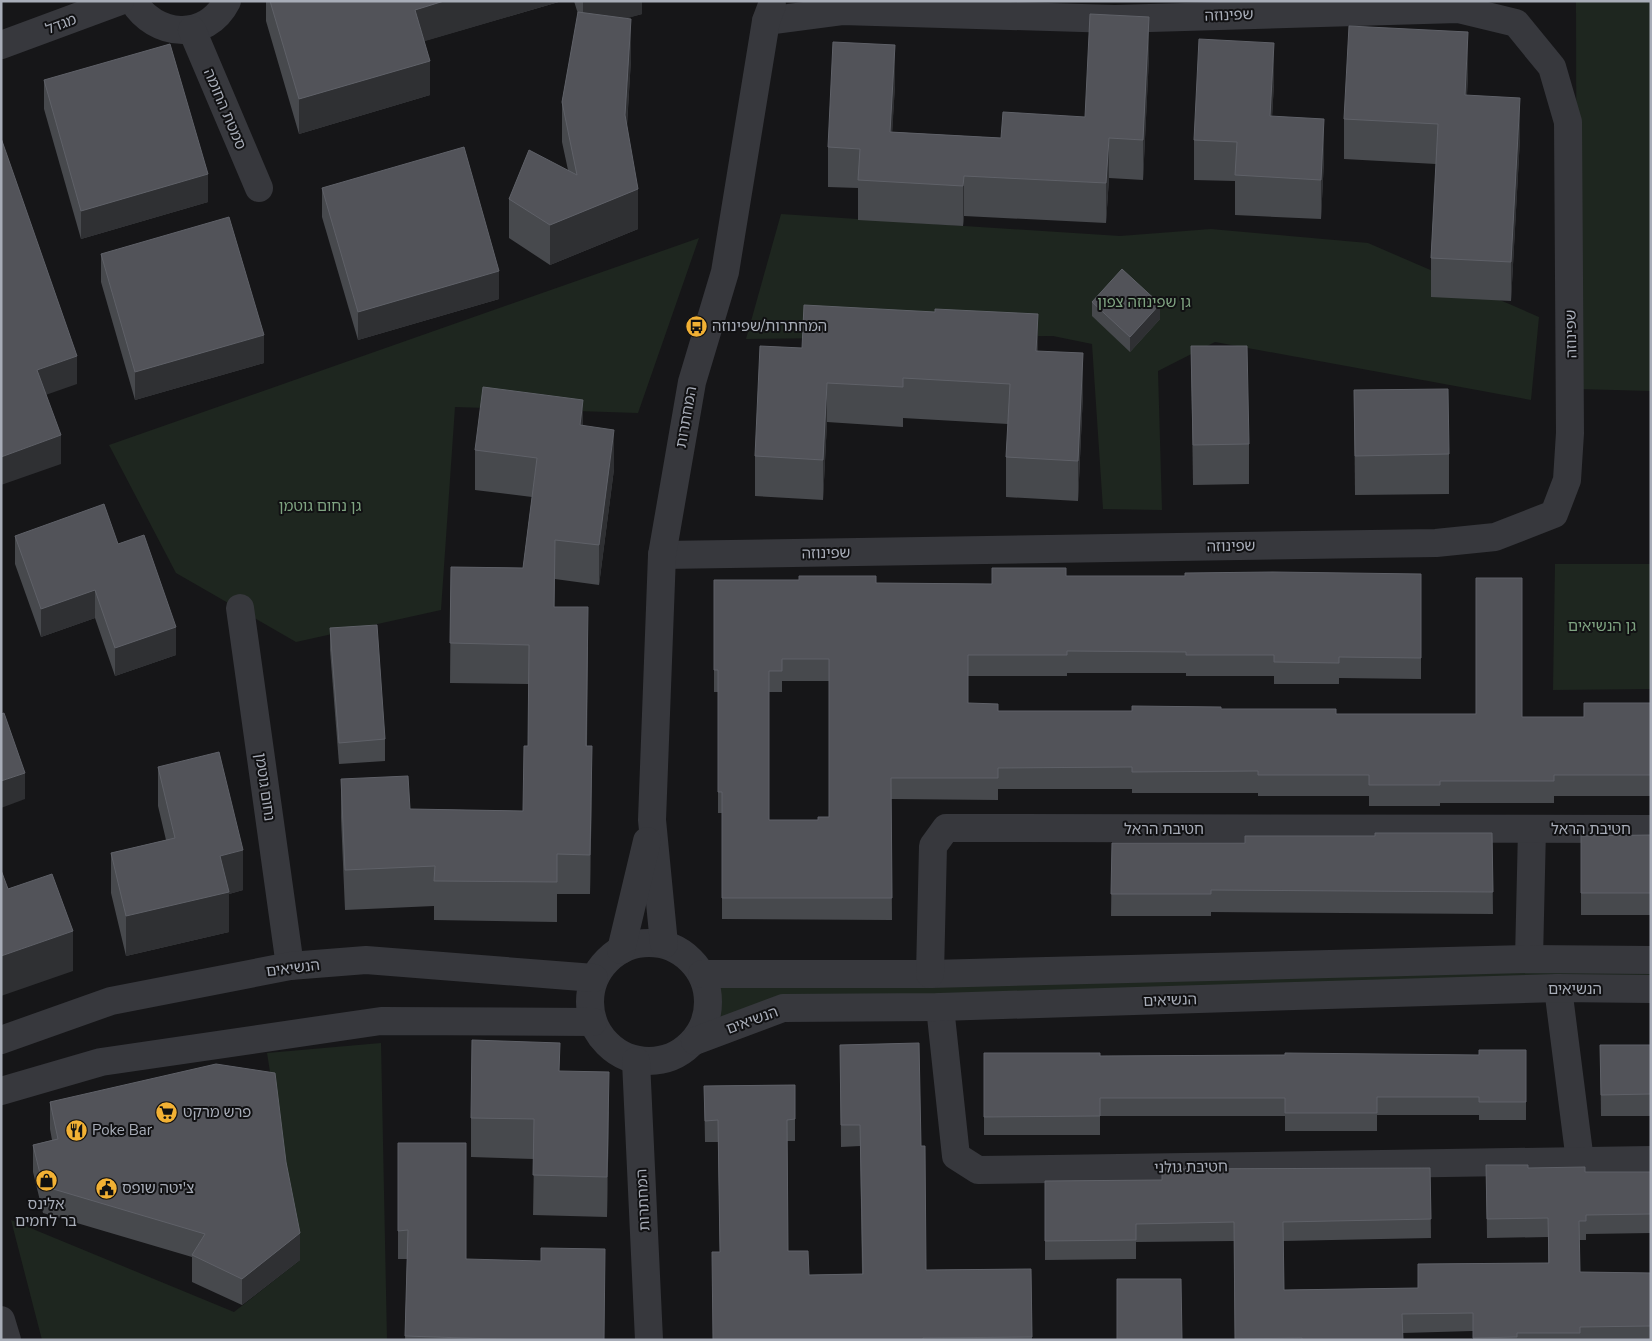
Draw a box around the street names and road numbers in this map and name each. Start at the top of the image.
street label: שפינוזה [1204,4,1254,26]
street label: מגדל [43,9,79,39]
street label: סמטת החומה [199,65,251,153]
street label: שפינוזה [1561,309,1581,359]
street label: המחתרות [671,385,701,449]
street label: שפינוזה [1206,536,1256,556]
street label: שפינוזה [801,543,851,563]
street label: נחום גוטמן [250,752,280,822]
street label: חטיבת הראל [1124,819,1204,839]
street label: חטיבת הראל [1551,819,1631,839]
street label: הנשיאים [265,955,321,981]
street label: הנשיאים [1548,979,1602,999]
street label: הנשיאים [1143,989,1197,1011]
street label: הנשיאים [723,1001,781,1039]
street label: חטיבת גולני [1154,1156,1228,1178]
street label: המחתרות [631,1168,655,1232]

